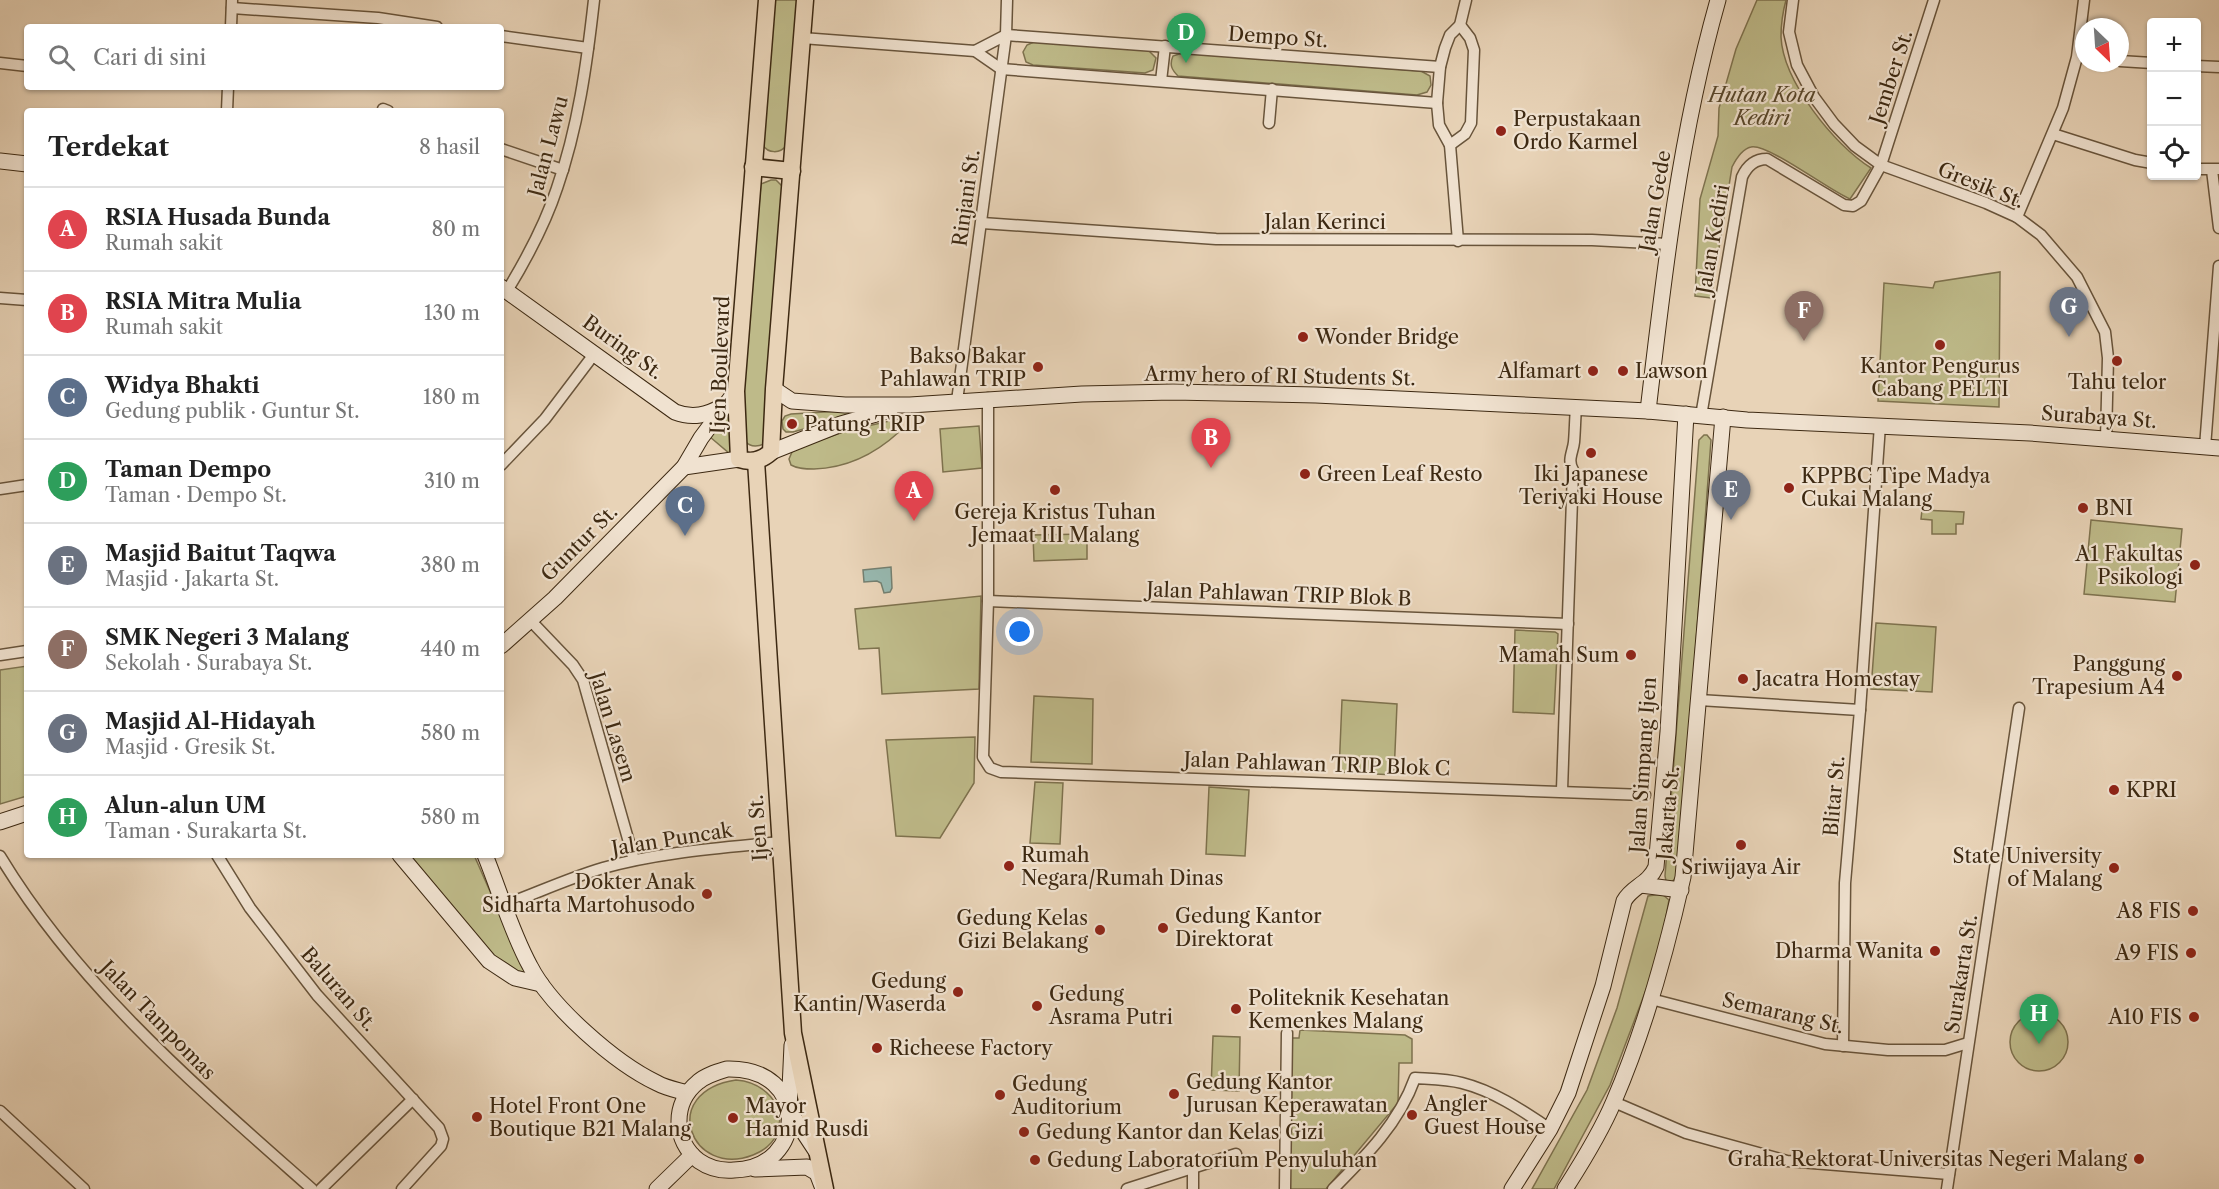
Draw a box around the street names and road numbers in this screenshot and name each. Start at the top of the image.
street label: Dempo St. [1227,22,1329,52]
street label: Jember St. [1864,27,1917,130]
street label: Jalan Lawu [522,93,573,202]
street label: Rinjani St. [947,148,985,248]
street label: Jalan Gede [1634,148,1676,256]
street label: Gresik St. [1934,157,2028,213]
street label: Jalan Kediri [1691,182,1734,299]
street label: Jalan Kerinci [1261,210,1386,234]
street label: Ijen Boulevard [706,295,734,435]
street label: Buring St. [578,310,668,384]
street label: Army hero of RI Students St. [1143,362,1416,390]
street label: Surabaya St. [2040,401,2158,433]
street label: Guntur St. [536,500,622,586]
street label: Jalan Pahlawan TRIP Blok B [1143,577,1412,611]
street label: Jalan Lasem [584,666,641,785]
street label: Jalan Simpang Ijen [1625,676,1661,857]
street label: Jalan Pahlawan TRIP Blok C [1180,747,1451,781]
street label: Blitar St. [1819,755,1849,837]
street label: Jakarta St. [1652,765,1684,864]
street label: Ijen St. [744,794,772,862]
street label: Jalan Puncak [607,817,736,861]
street label: Surakarta St. [1940,913,1982,1035]
street label: Baluran St. [296,942,382,1036]
street label: Jalan Tampomas [93,953,221,1084]
street label: Semarang St. [1720,987,1846,1039]

